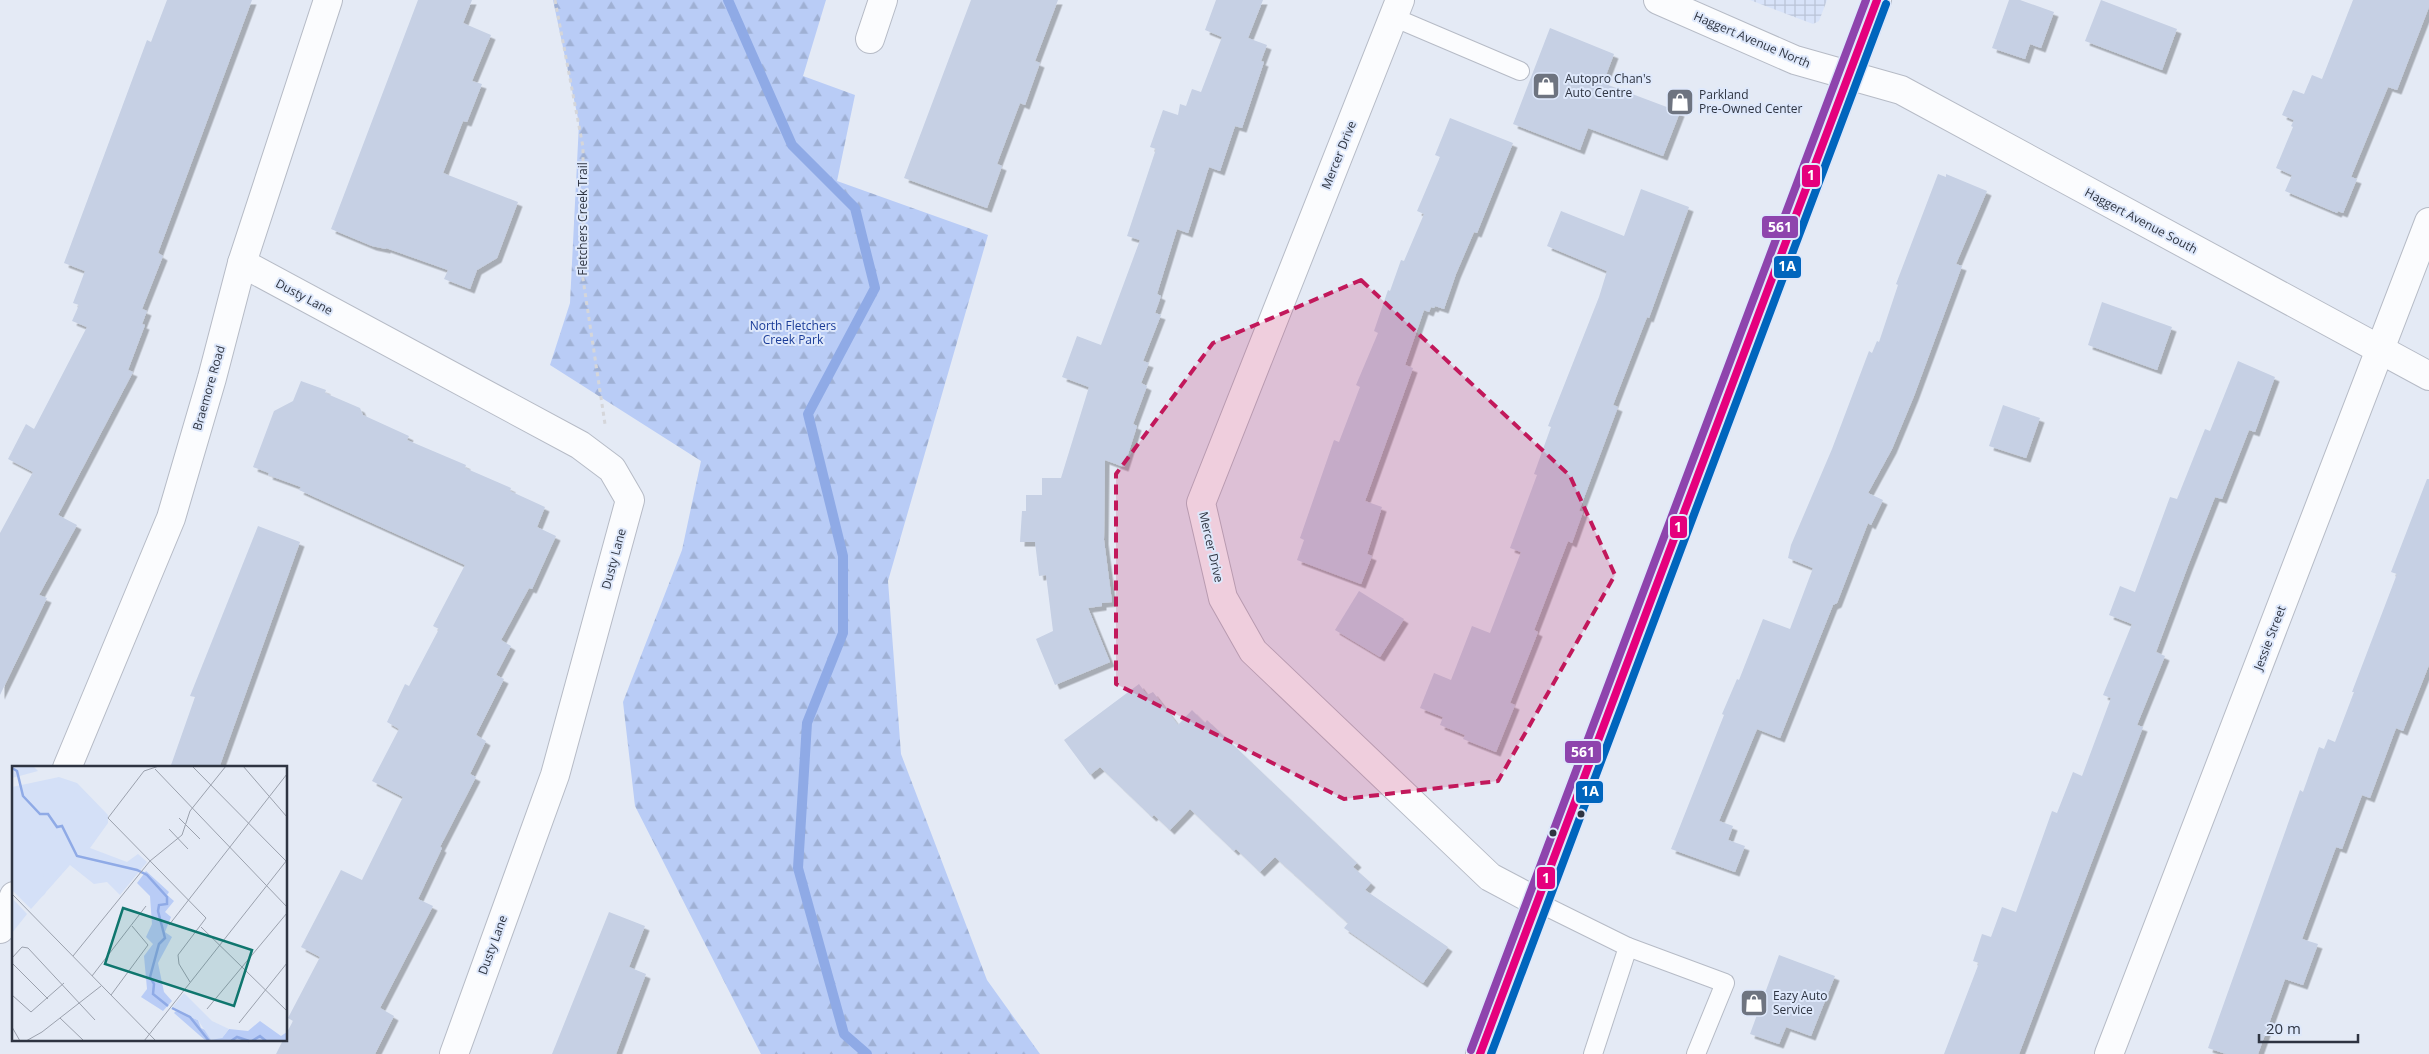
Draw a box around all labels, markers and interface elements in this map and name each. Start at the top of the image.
street label: Haggert Avenue North [1691,7,1813,72]
place label: Autopro Chan's Auto Centre [1565,70,1652,101]
shop icon: Autopro Chan's Auto Centre [1531,71,1561,101]
place label: Parkland Pre-Owned Center [1699,86,1803,117]
shop icon: Parkland Pre-Owned Center [1665,87,1695,117]
street label: Mercer Drive [1317,118,1360,192]
street label: Fletchers Creek Trail [574,162,591,276]
line badge: 1 [1801,164,1821,188]
text: 1 [1807,165,1815,184]
street label: Haggert Avenue South [2082,184,2201,257]
line badge: 561 [1761,215,1799,239]
text: 561 [1768,217,1792,236]
line badge: 1A [1773,255,1802,279]
text: 1A [1778,256,1796,275]
street label: Dusty Lane [273,274,336,319]
park label: North Fletchers Creek Park [750,317,837,348]
street label: Braemore Road [188,343,229,432]
street label: Mercer Drive [1195,510,1228,584]
line badge: 1 [1669,515,1688,539]
text: 1 [1674,517,1682,536]
street label: Dusty Lane [597,526,630,591]
street label: Jessie Street [2249,603,2290,673]
line badge: 561 [1564,740,1602,764]
text: 561 [1571,742,1595,761]
inset map [12,766,288,1042]
line badge: 1A [1575,780,1604,804]
text: 1A [1581,781,1599,800]
unlabelled marker [1576,809,1586,819]
unlabelled marker [1548,828,1558,838]
line badge: 1 [1536,866,1556,890]
text: 1 [1542,868,1550,887]
street label: Dusty Lane [474,912,511,977]
place label: Eazy Auto Service [1773,987,1828,1018]
shop icon: Eazy Auto Service [1739,988,1769,1018]
scale bar [2259,1012,2358,1044]
text: 20 m [2266,1018,2301,1038]

